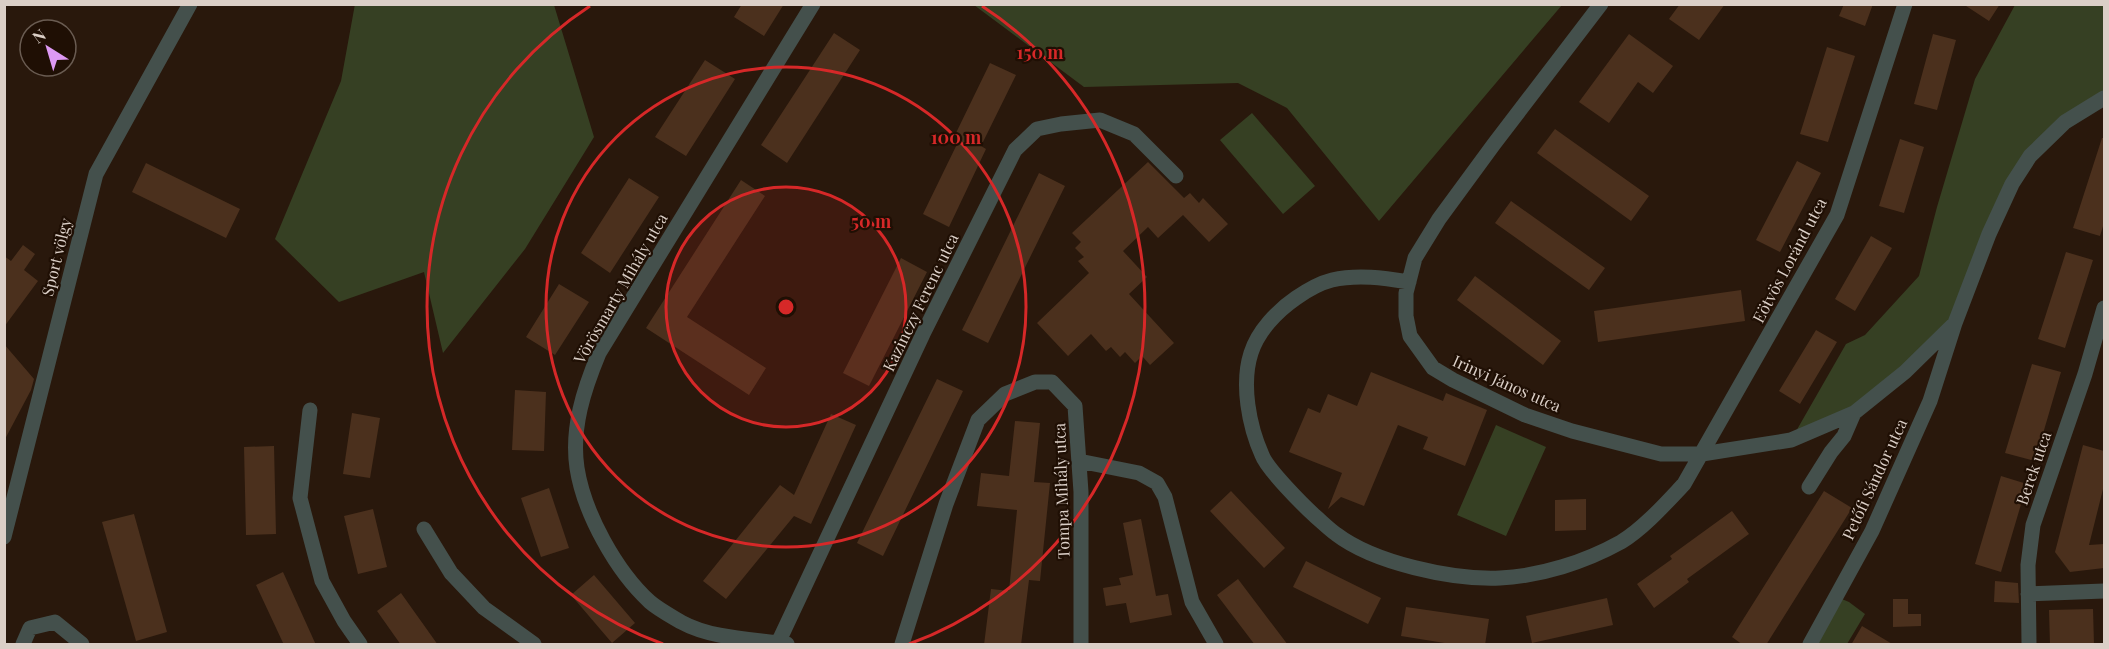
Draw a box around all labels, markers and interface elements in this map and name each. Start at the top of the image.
north arrow [18,18,78,78]
text: N [28,23,50,47]
text: 150 m [1016,40,1064,64]
text: 100 m [931,125,982,149]
street label: Eötvös Loránd utca [1747,194,1831,326]
street label: Vörösmarty Mihály utca [568,209,672,368]
text: 50 m [851,209,892,233]
street label: Sport völgy [36,216,76,298]
street label: Kazinczy Ferenc utca [877,229,963,374]
centre of rings [776,297,796,317]
street label: Irinyi János utca [1450,350,1564,416]
street label: Petőfi Sándor utca [1837,415,1911,543]
street label: Tompa Mihály utca [1048,423,1074,559]
street label: Berek utca [2011,429,2055,507]

